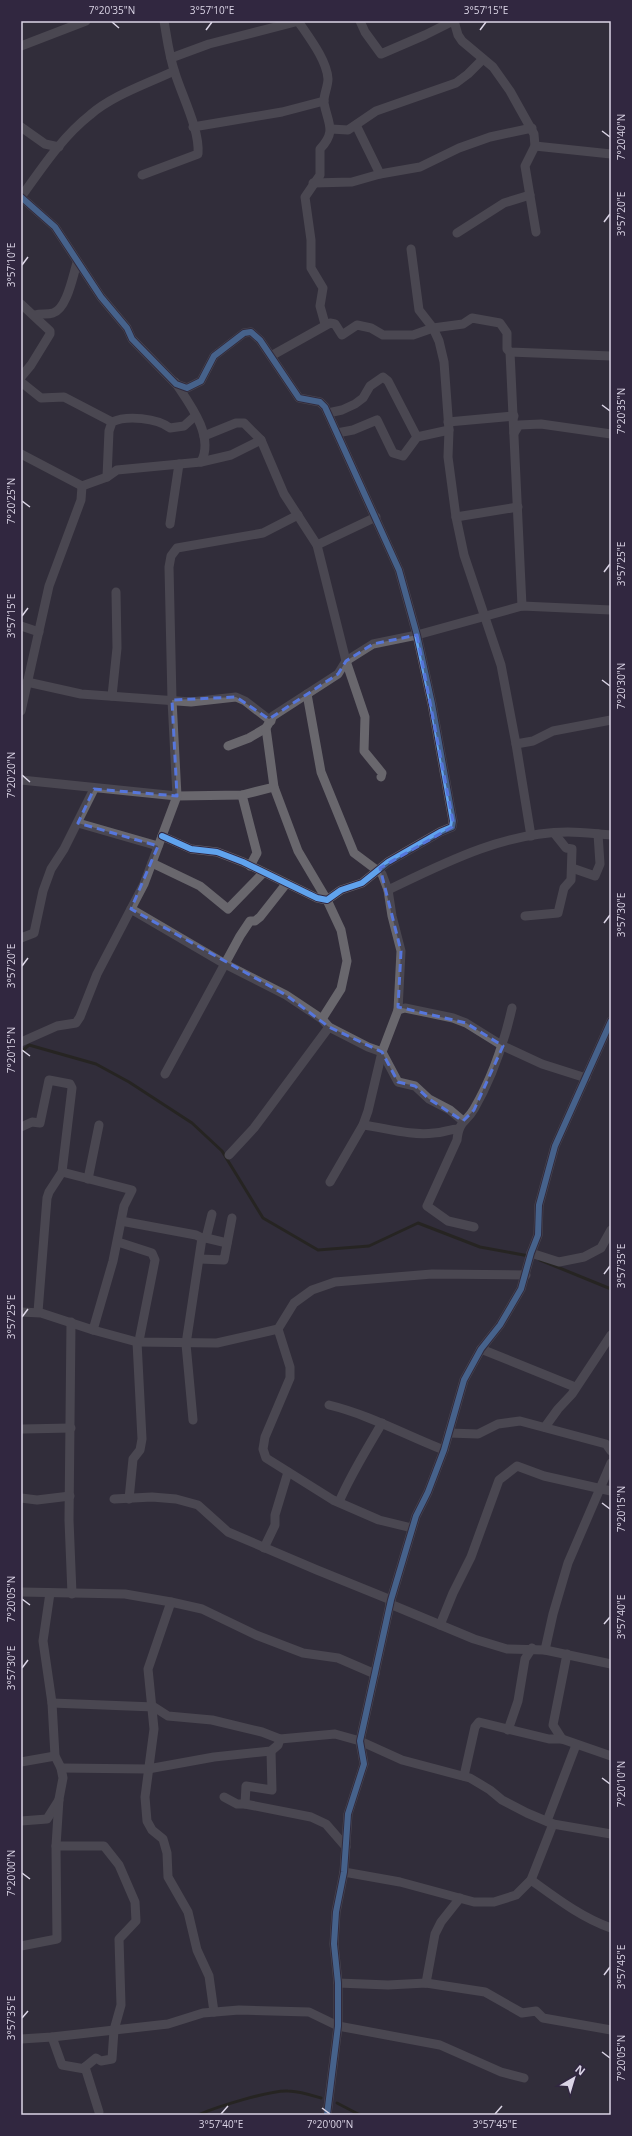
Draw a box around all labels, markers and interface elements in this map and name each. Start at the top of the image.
text: 7°20'35"N [89,3,135,17]
text: 3°57'10"E [190,3,234,17]
text: 3°57'15"E [464,3,508,17]
text: 7°20'40"N [614,114,628,160]
text: 3°57'20"E [614,192,628,236]
text: 3°57'10"E [4,243,18,287]
text: 7°20'35"N [614,388,628,434]
text: 7°20'25"N [4,478,18,524]
text: 3°57'25"E [614,542,628,586]
text: 3°57'15"E [4,594,18,638]
text: 7°20'30"N [614,663,628,709]
text: 7°20'20"N [4,752,18,798]
text: 3°57'30"E [614,893,628,937]
text: 3°57'20"E [4,944,18,988]
text: 7°20'15"N [4,1027,18,1073]
text: 3°57'35"E [614,1244,628,1288]
text: 3°57'25"E [4,1295,18,1339]
text: 7°20'15"N [614,1486,628,1532]
text: 7°20'05"N [4,1576,18,1622]
text: 3°57'40"E [614,1595,628,1639]
text: 3°57'30"E [4,1646,18,1690]
text: 7°20'10"N [614,1761,628,1807]
text: 7°20'00"N [4,1850,18,1896]
text: 3°57'45"E [614,1945,628,1989]
text: 3°57'35"E [4,1996,18,2040]
text: 7°20'05"N [614,2035,628,2081]
north arrow [554,2058,594,2098]
text: N [572,2061,589,2078]
text: 3°57'40"E [199,2117,243,2131]
text: 7°20'00"N [307,2117,353,2131]
text: 3°57'45"E [473,2117,517,2131]

